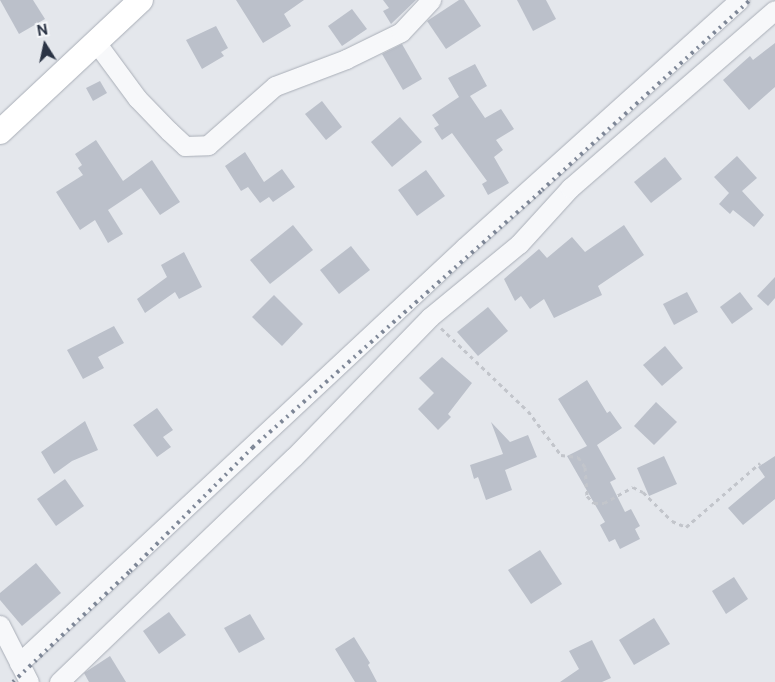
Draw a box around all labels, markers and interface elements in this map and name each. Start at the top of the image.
north arrow [20,20,70,70]
text: N [36,21,49,39]

